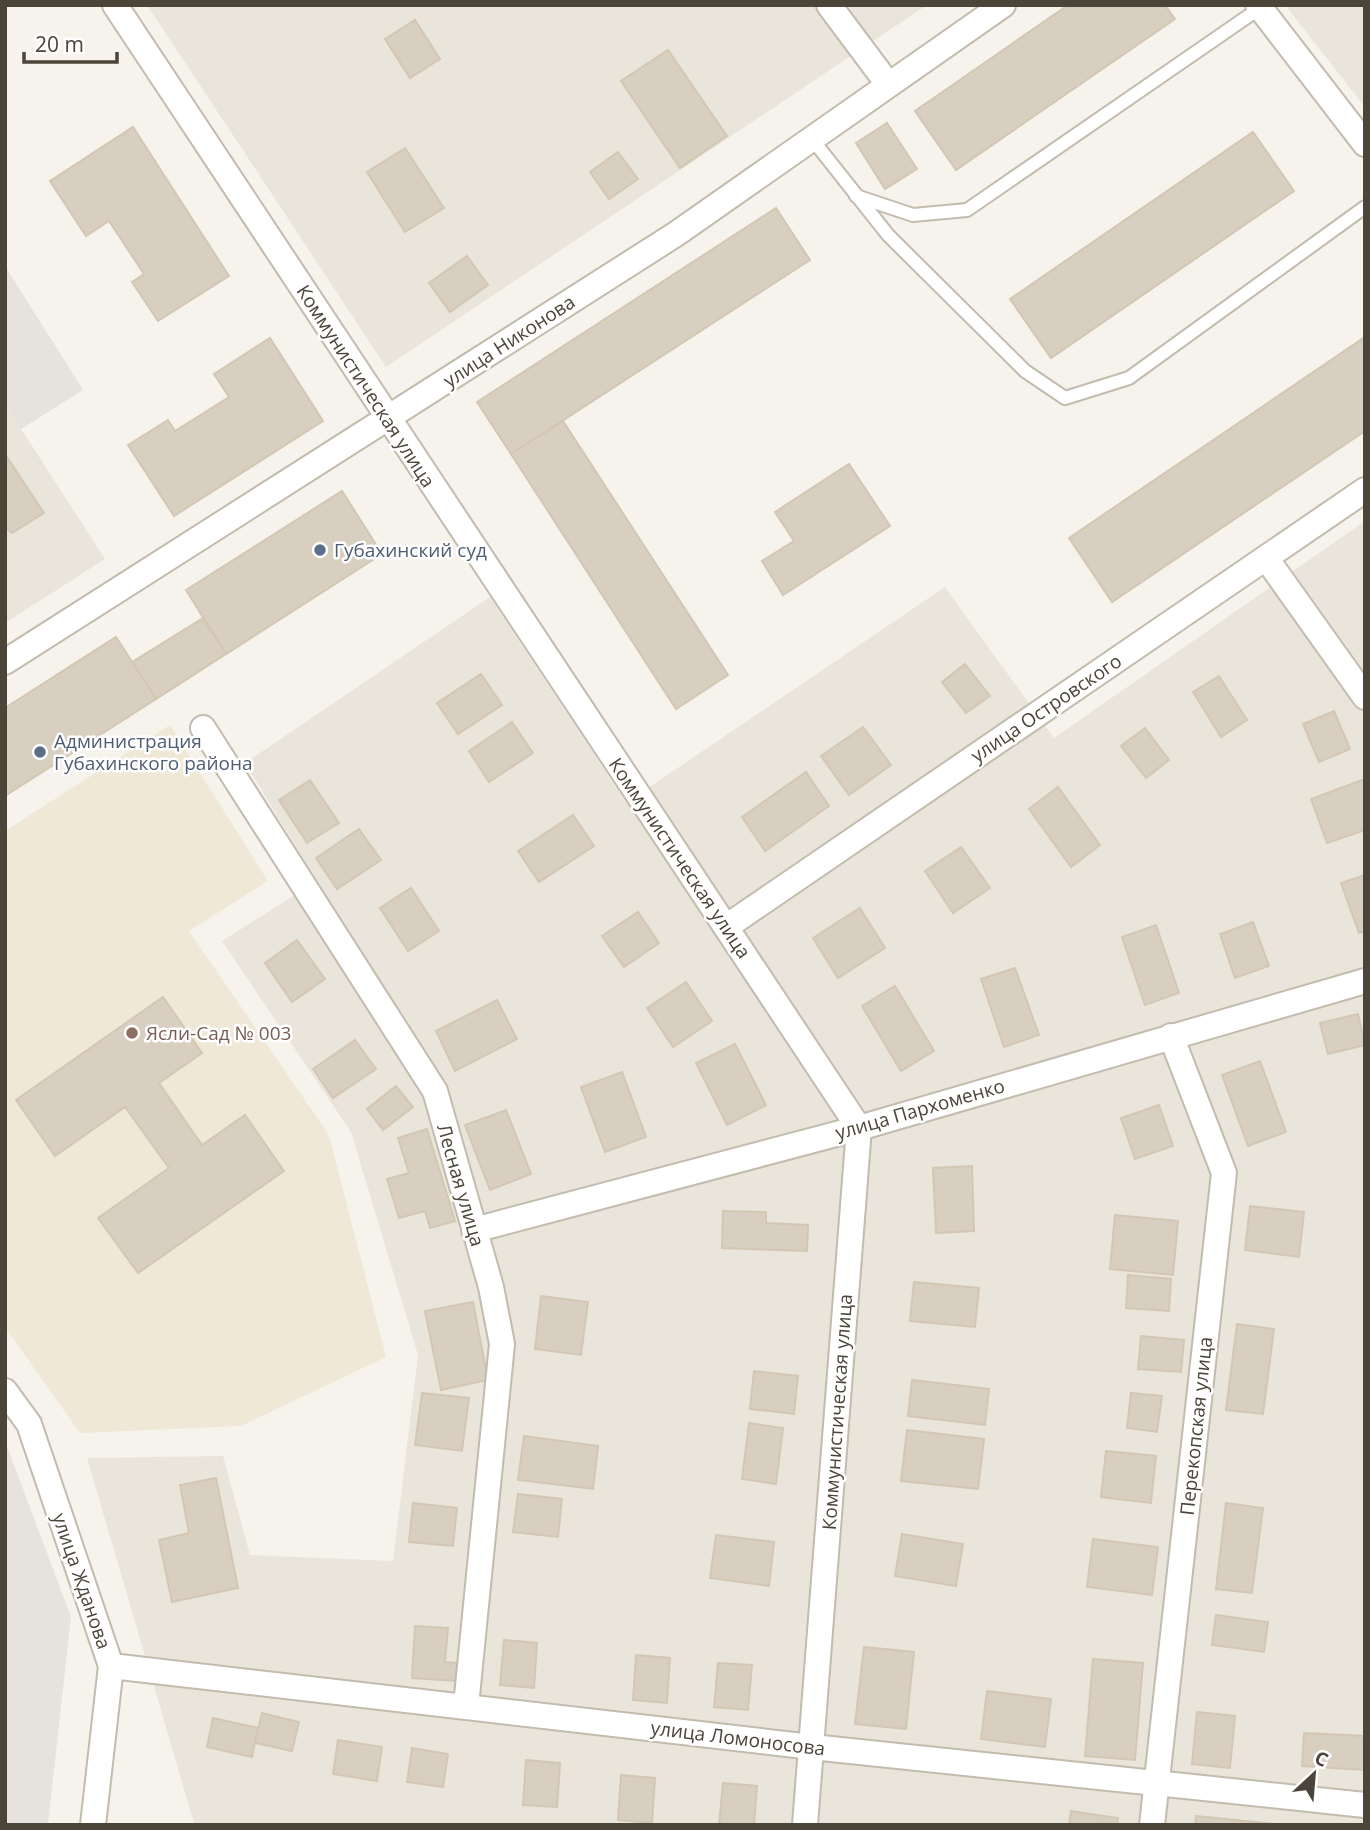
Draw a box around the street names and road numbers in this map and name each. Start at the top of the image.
street label: Коммунистическая улица [291,280,441,492]
street label: улица Никонова [438,289,580,393]
street label: улица Островского [966,648,1126,768]
street label: Коммунистическая улица [603,753,757,963]
street label: улица Пархоменко [832,1072,1008,1146]
street label: Лесная улица [431,1121,491,1249]
street label: Коммунистическая улица [816,1293,858,1531]
street label: Перекопская улица [1174,1335,1218,1517]
street label: улица Жданова [47,1510,117,1652]
street label: улица Ломоносова [649,1714,827,1762]

